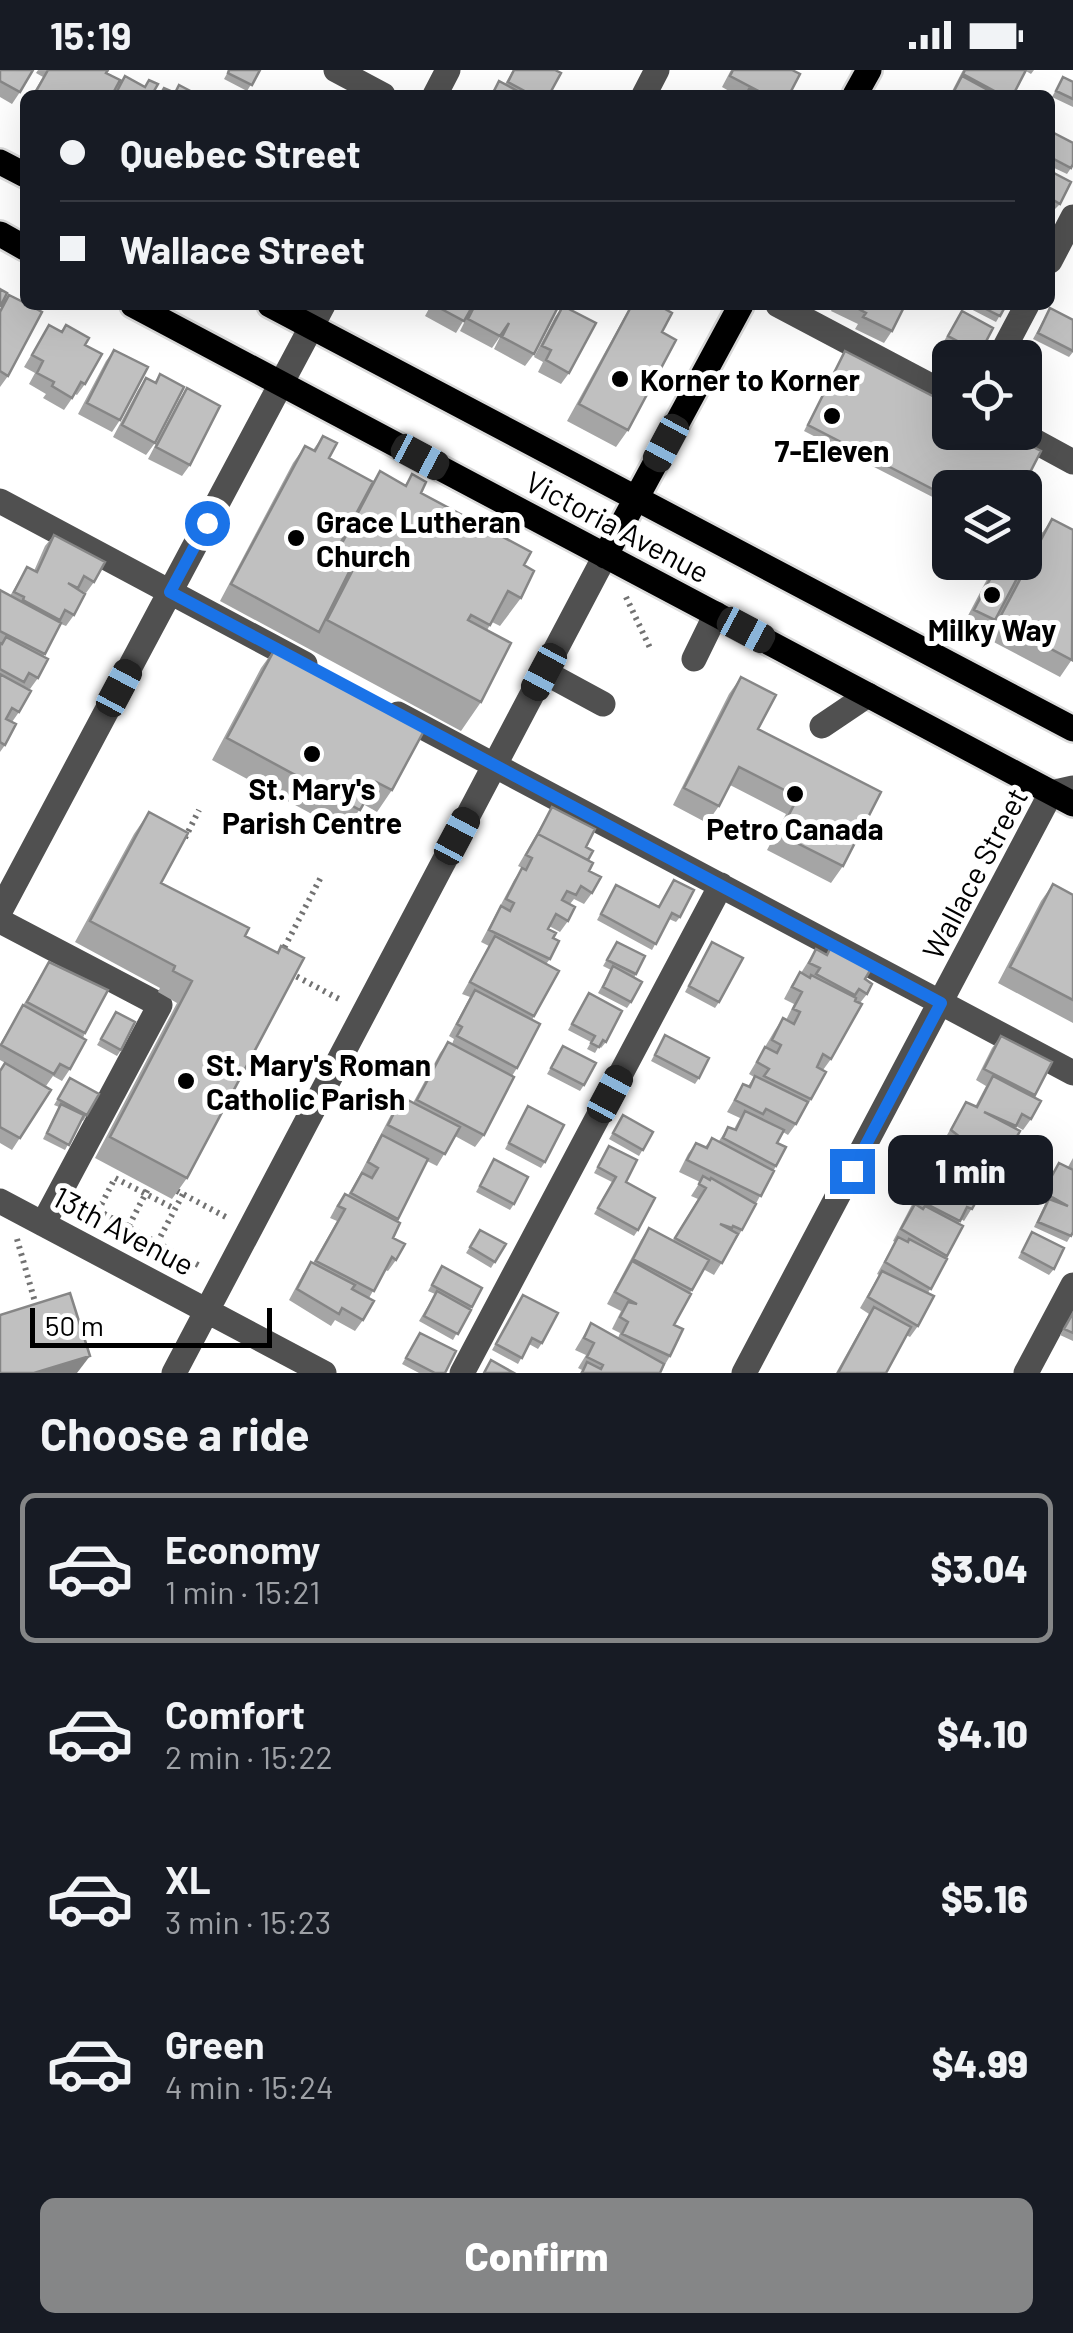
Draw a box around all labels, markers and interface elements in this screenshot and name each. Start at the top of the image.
text: 15:19 [50,12,131,58]
text: Quebec Street [120,130,361,176]
text: Wallace Street [120,226,365,272]
map controls [932,340,1042,580]
button: locate [932,340,1042,450]
place label: Korner to Korner [640,361,861,397]
marker: Korner to Korner [609,368,631,390]
marker: 7-Eleven [821,405,843,427]
car [639,409,693,477]
car [386,430,454,484]
place label: 7-Eleven [775,432,889,468]
street label: Victoria Avenue [520,462,716,590]
button: layers [932,470,1042,580]
route start [185,501,230,546]
place label: Grace Lutheran Church [316,503,521,573]
marker: Grace Lutheran Church [285,527,307,549]
marker: Milky Way [981,584,1003,606]
car [712,603,780,657]
place label: Milky Way [928,611,1056,647]
car [517,638,571,706]
car [92,654,146,722]
marker: St. Mary's Parish Centre [301,743,323,765]
place label: St. Mary's Parish Centre [222,770,402,840]
street label: Wallace Street [914,781,1034,965]
marker: Petro Canada [784,783,806,805]
car [430,802,484,870]
place label: Petro Canada [706,810,884,846]
place label: St. Mary's Roman Catholic Parish [206,1046,431,1116]
car [583,1060,637,1128]
marker: St. Mary's Roman Catholic Parish [175,1070,197,1092]
callout: 1 min [887,1136,1052,1206]
route end [830,1149,875,1194]
text: 1 min [935,1151,1006,1189]
street label: 13th Avenue [47,1178,201,1282]
scale bar [30,1303,272,1348]
text: 50 m [45,1308,104,1342]
text: Choose a ride [40,1406,310,1460]
icon: car [45,1523,135,1613]
text: Economy [165,1526,320,1572]
text: $3.04 [931,1545,1028,1591]
text: 1 min · 15:21 [165,1572,320,1610]
icon: car [45,1688,135,1778]
text: Comfort [165,1691,305,1737]
text: $4.10 [937,1710,1028,1756]
text: 2 min · 15:22 [165,1737,333,1775]
icon: car [45,1853,135,1943]
text: XL [165,1856,211,1902]
text: $5.16 [941,1875,1028,1921]
text: 3 min · 15:23 [165,1902,331,1940]
icon: car [45,2018,135,2108]
text: Green [165,2021,265,2067]
text: $4.99 [932,2040,1028,2086]
text: 4 min · 15:24 [165,2067,334,2105]
button: Confirm [40,2198,1033,2313]

